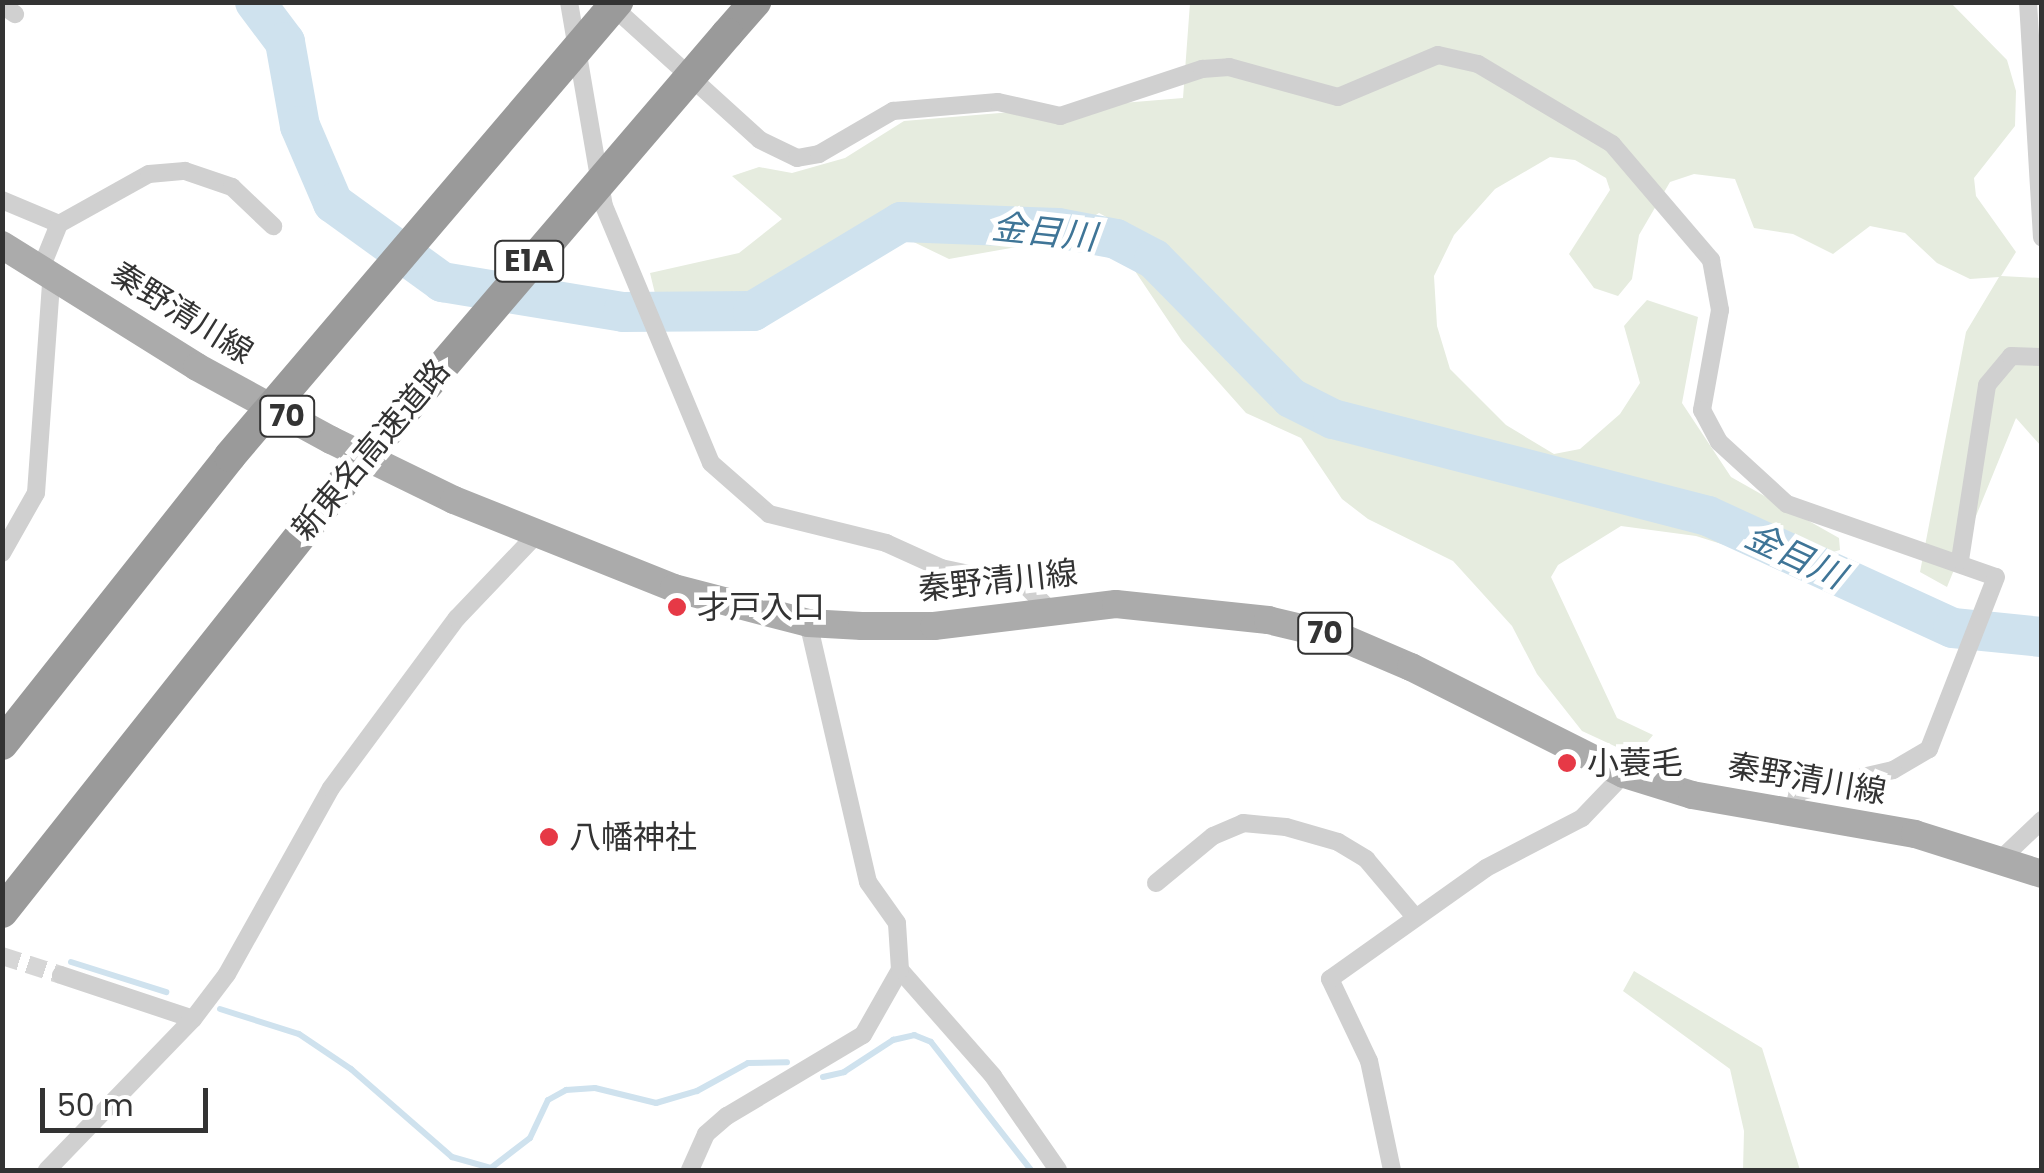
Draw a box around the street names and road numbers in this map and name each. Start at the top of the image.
road number: E1A [494,236,564,286]
street label: 秦野清川線 [104,254,260,372]
street label: 新東名高速道路 [284,352,458,548]
road number: 70 [257,391,317,441]
street label: 秦野清川線 [916,554,1080,608]
road number: 70 [1295,608,1355,658]
street label: 秦野清川線 [1725,746,1889,812]

